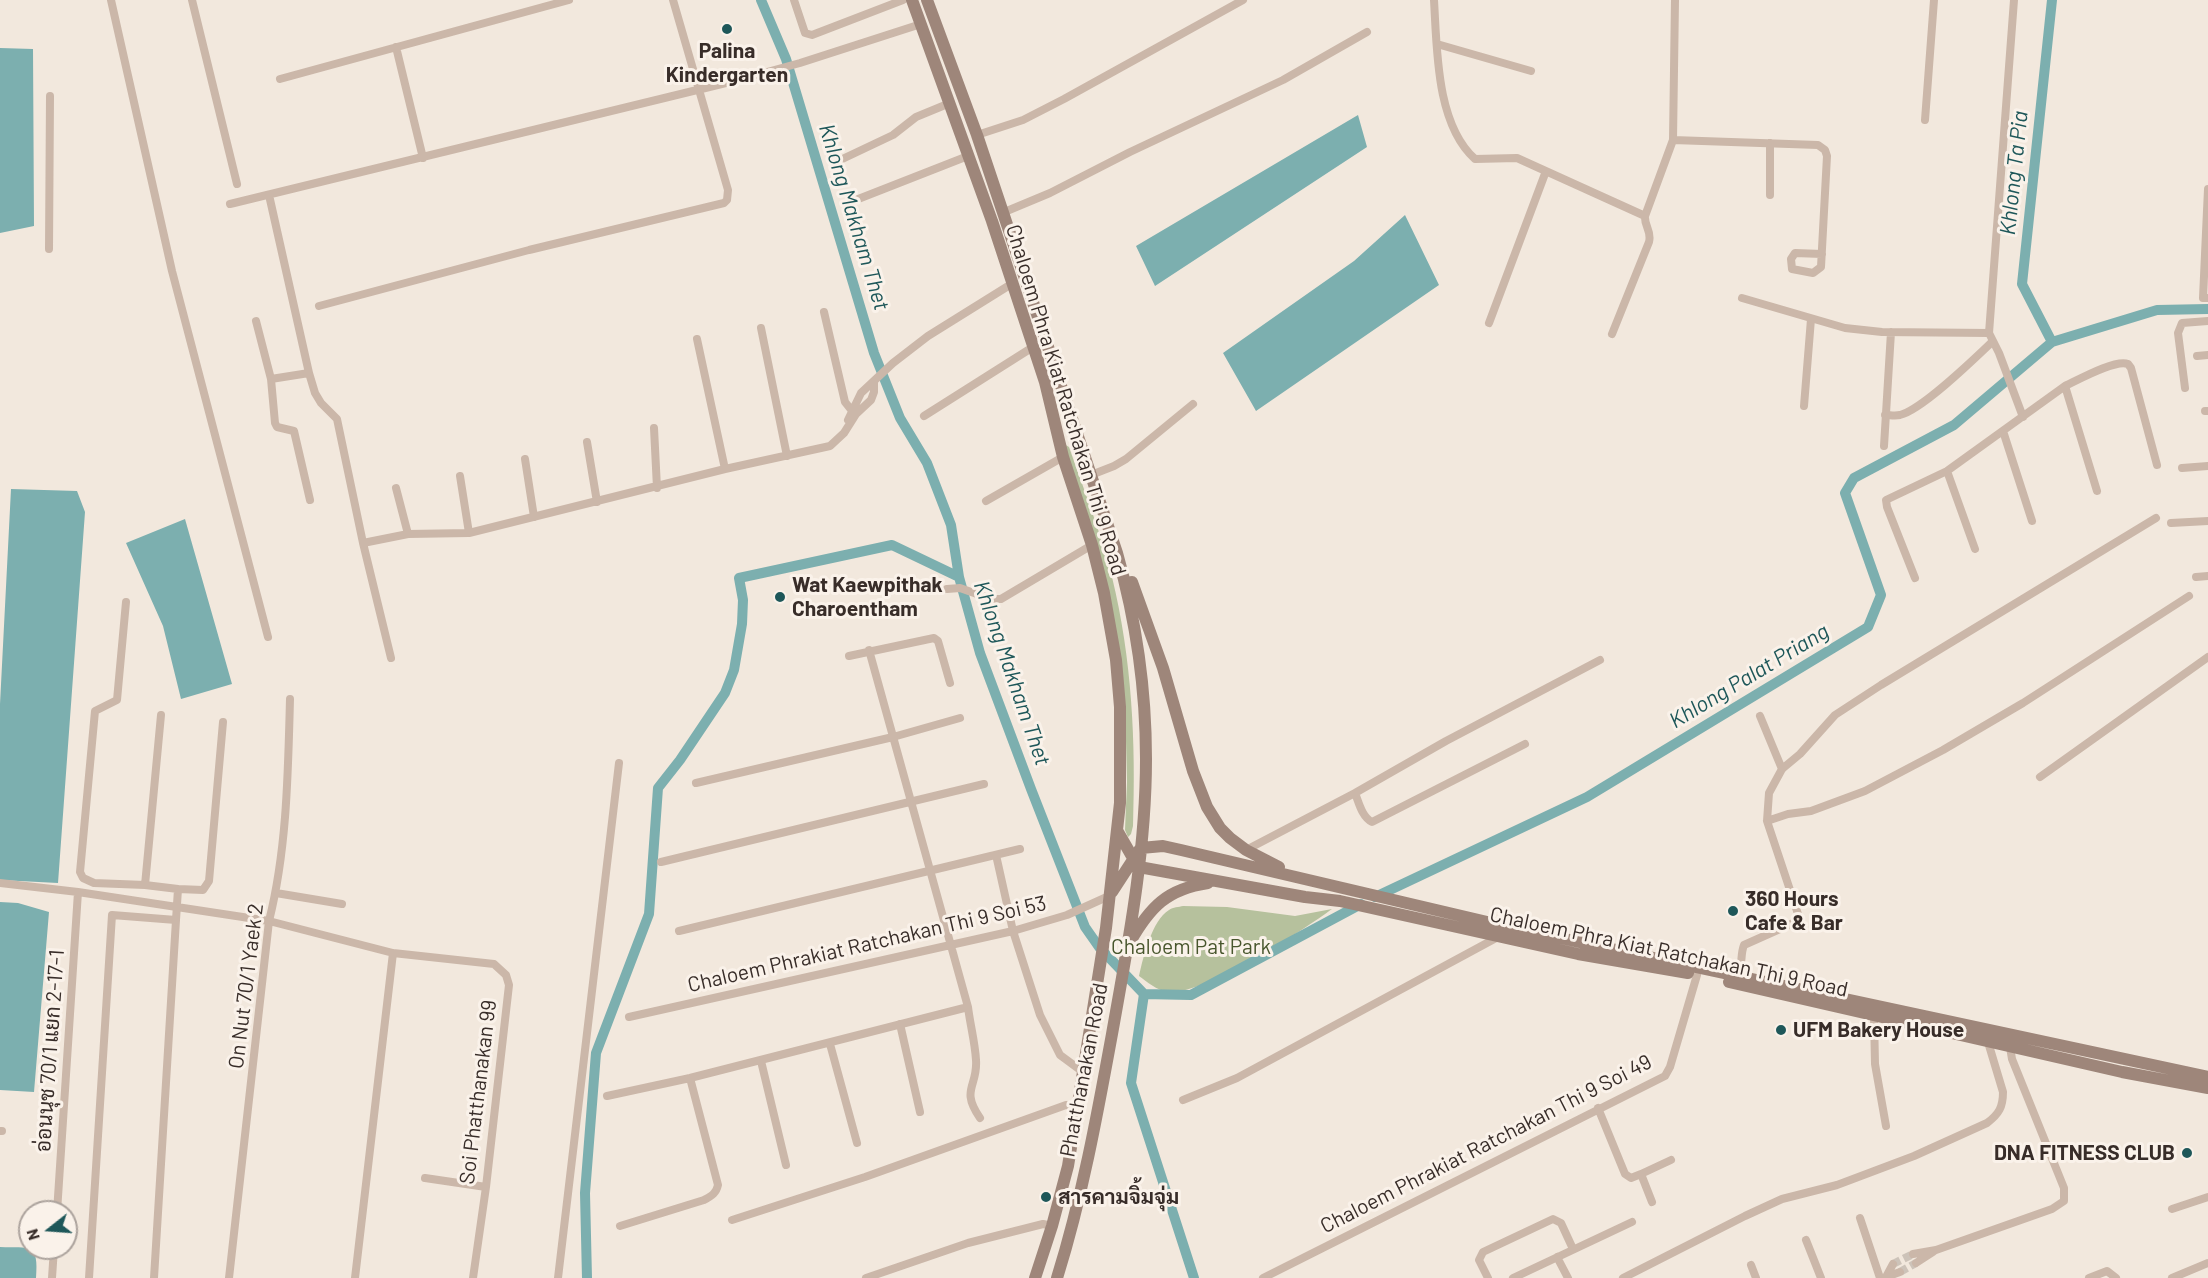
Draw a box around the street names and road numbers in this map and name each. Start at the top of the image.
street label: Chaloem Phra Kiat Ratchakan Thi 9 Road [1001,222,1131,578]
street label: Chaloem Phrakiat Ratchakan Thi 9 Soi 53 [685,890,1049,998]
street label: On Nut 70/1 Yaek 2 [223,902,269,1070]
street label: Chaloem Phra Kiat Ratchakan Thi 9 Road [1488,902,1850,1002]
street label: อ่อนนุช 70/1 แยก 2-17-1 [30,949,70,1153]
street label: Phatthanakan Road [1055,981,1113,1159]
street label: Soi Phatthanakan 99 [454,998,502,1186]
street label: Chaloem Phrakiat Ratchakan Thi 9 Soi 49 [1316,1049,1656,1239]

